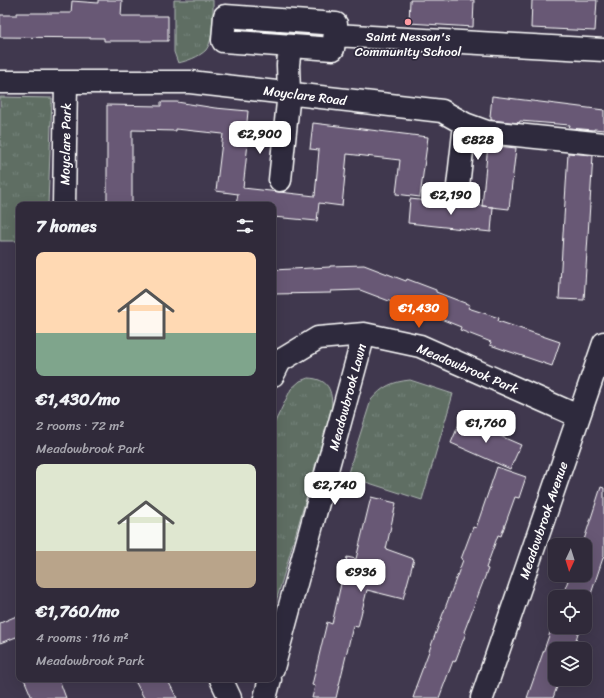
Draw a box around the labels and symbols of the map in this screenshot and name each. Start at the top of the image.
marker: Saint Nessan's Community School [403,17,413,27]
place label: Saint Nessan's Community School [355,25,462,63]
street label: Moyclare Road [262,79,349,112]
street label: Moyclare Park [53,103,78,185]
pin: €2,900 [227,121,293,155]
pin: €828 [454,127,502,161]
pin: €2,190 [418,182,484,216]
pin: €1,430 [386,295,452,329]
street label: Meadowbrook Park [413,337,522,400]
street label: Meadowbrook Lawn [322,341,373,453]
pin: €1,760 [453,410,519,444]
street label: Meadowbrook Avenue [513,458,575,582]
pin: €2,740 [302,472,368,506]
north arrow [548,538,592,582]
pin: €936 [337,559,385,593]

